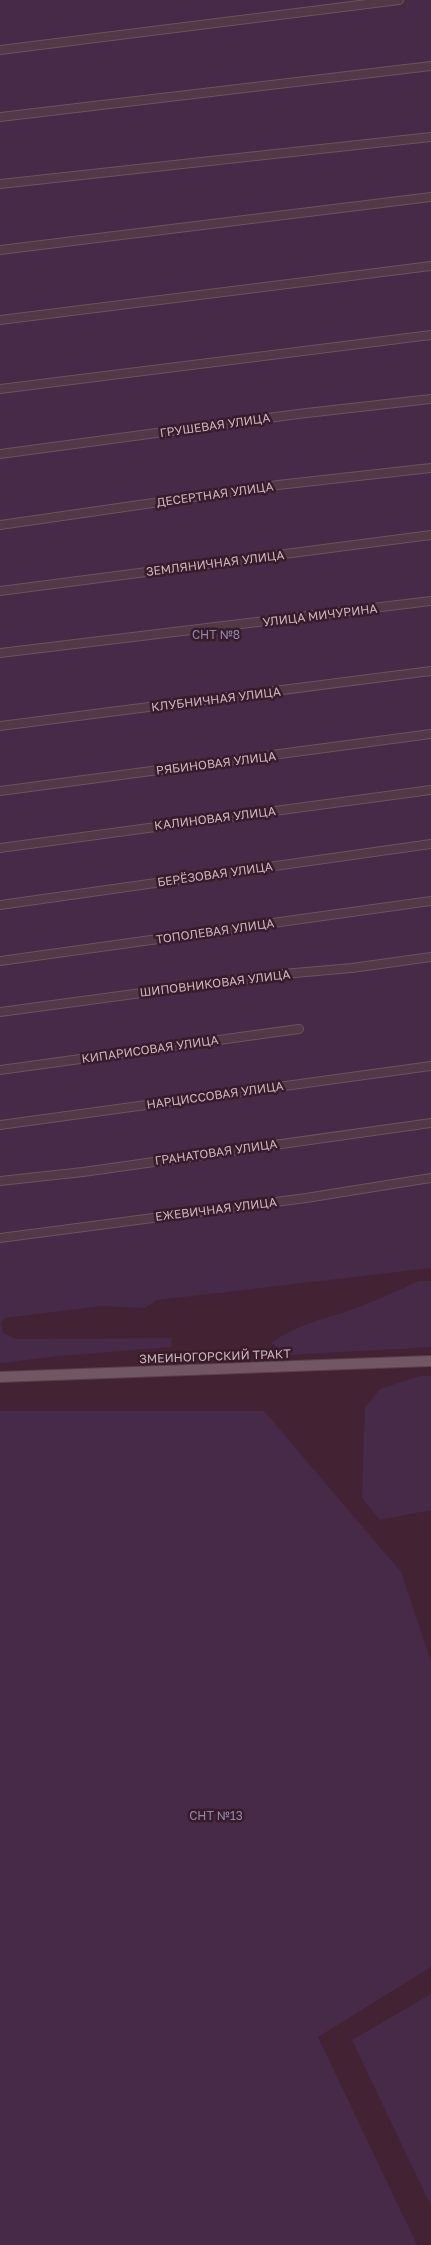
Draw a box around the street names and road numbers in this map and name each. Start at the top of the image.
street label: ГРУШЕВАЯ УЛИЦА [159,410,271,440]
street label: ДЕСЕРТНАЯ УЛИЦА [156,478,274,510]
street label: ЗЕМЛЯНИЧНАЯ УЛИЦА [145,547,285,579]
street label: УЛИЦА МИЧУРИНА [262,601,378,629]
street label: КЛУБНИЧНАЯ УЛИЦА [150,684,282,714]
street label: РЯБИНОВАЯ УЛИЦА [155,748,277,778]
street label: КАЛИНОВАЯ УЛИЦА [153,803,277,833]
street label: БЕРЁЗОВАЯ УЛИЦА [156,858,274,890]
street label: ТОПОЛЕВАЯ УЛИЦА [155,915,275,947]
street label: ШИПОВНИКОВАЯ УЛИЦА [139,966,291,1000]
street label: КИПАРИСОВАЯ УЛИЦА [81,1032,219,1066]
street label: НАРЦИССОВАЯ УЛИЦА [146,1078,284,1112]
street label: ГРАНАТОВАЯ УЛИЦА [154,1136,278,1168]
street label: ЕЖЕВИЧНАЯ УЛИЦА [154,1194,278,1224]
street label: ЗМЕИНОГОРСКИЙ ТРАКТ [139,1346,292,1366]

